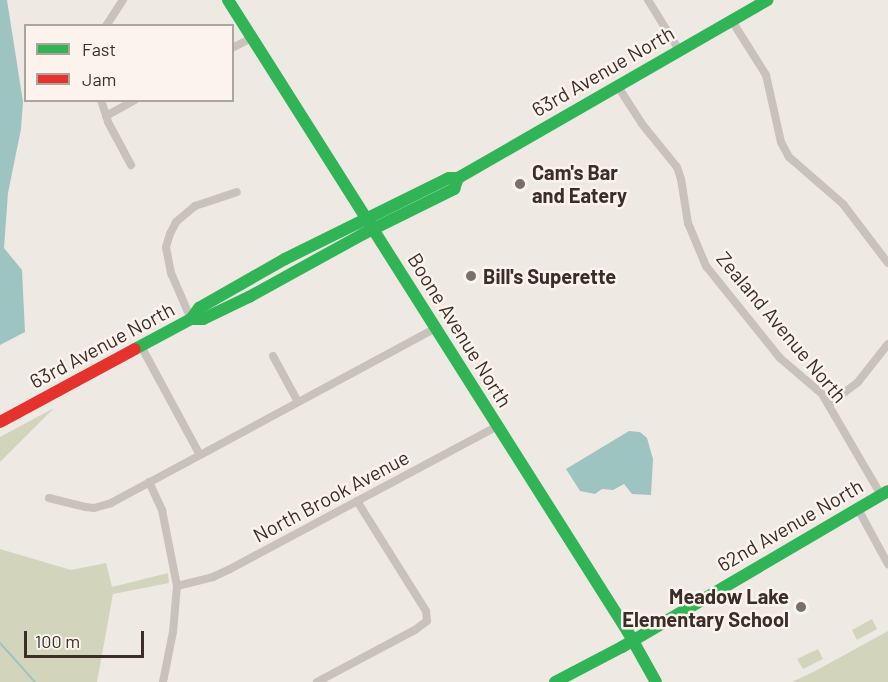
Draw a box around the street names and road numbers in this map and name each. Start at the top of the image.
street label: 63rd Avenue North [528,21,678,121]
street label: Zealand Avenue North [712,247,852,407]
street label: Boone Avenue North [403,248,517,412]
street label: 63rd Avenue North [26,297,178,393]
street label: North Brook Avenue [249,445,413,547]
street label: 62nd Avenue North [713,474,867,576]

